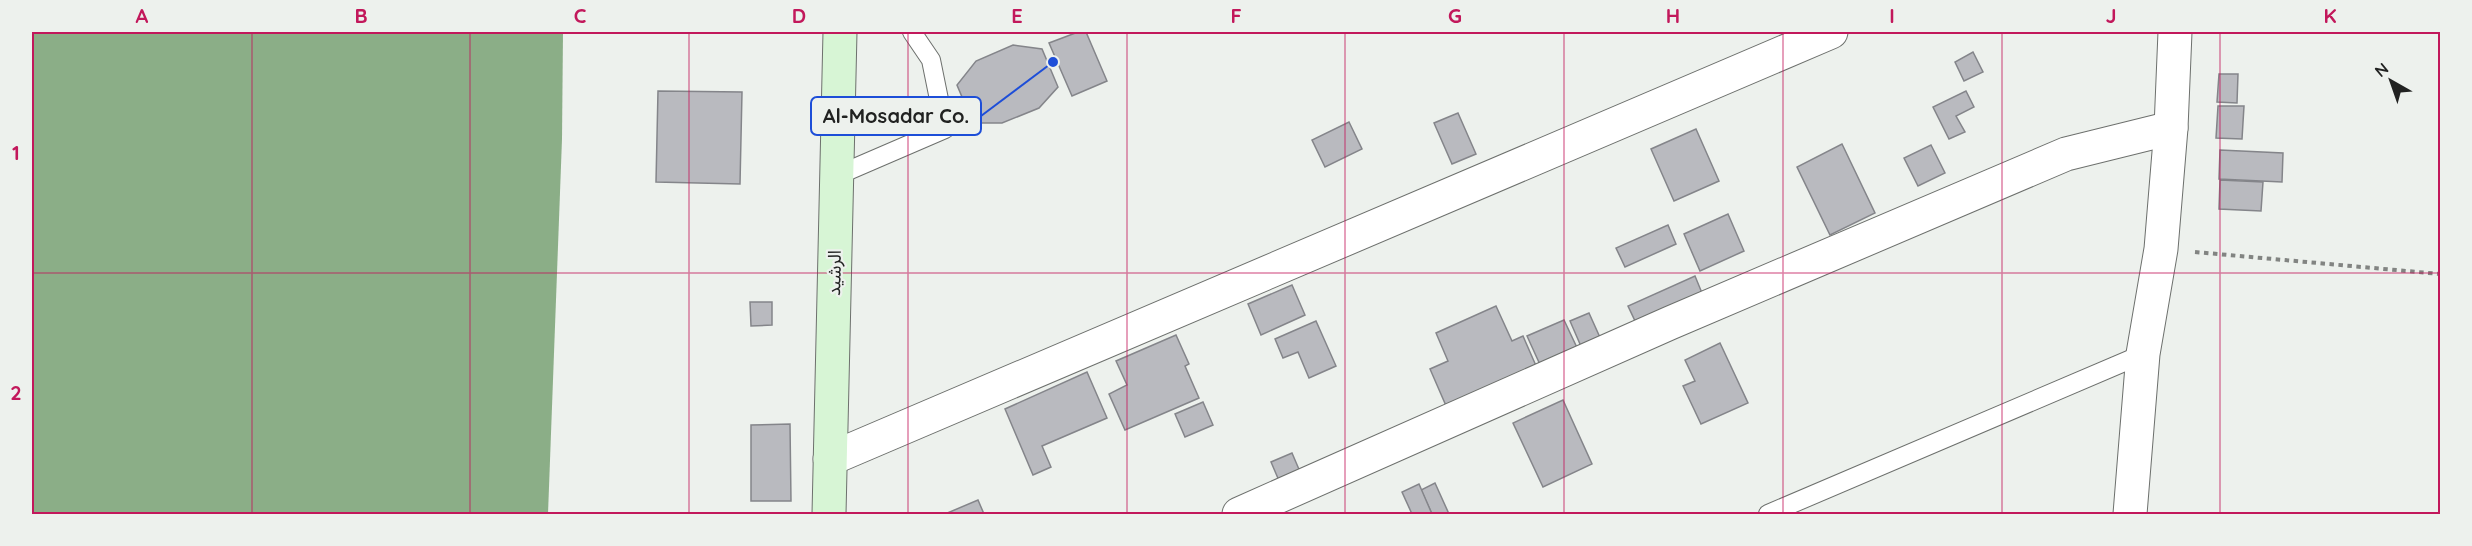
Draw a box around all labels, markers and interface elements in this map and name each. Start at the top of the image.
text: A [136,3,149,28]
text: B [354,3,368,28]
text: C [574,3,587,28]
text: D [792,3,806,28]
text: E [1011,3,1023,28]
text: F [1230,3,1242,28]
text: G [1448,3,1462,28]
text: H [1666,3,1680,28]
text: I [1889,3,1895,28]
text: J [2105,3,2117,28]
text: K [2323,3,2337,28]
north arrow [2361,51,2421,111]
text: N [2370,58,2392,81]
callout: Al-Mosadar Co. [811,97,981,135]
text: Al-Mosadar Co. [823,103,969,128]
text: 1 [12,140,20,165]
street label: الرشيد [822,250,846,296]
text: 2 [10,380,22,405]

